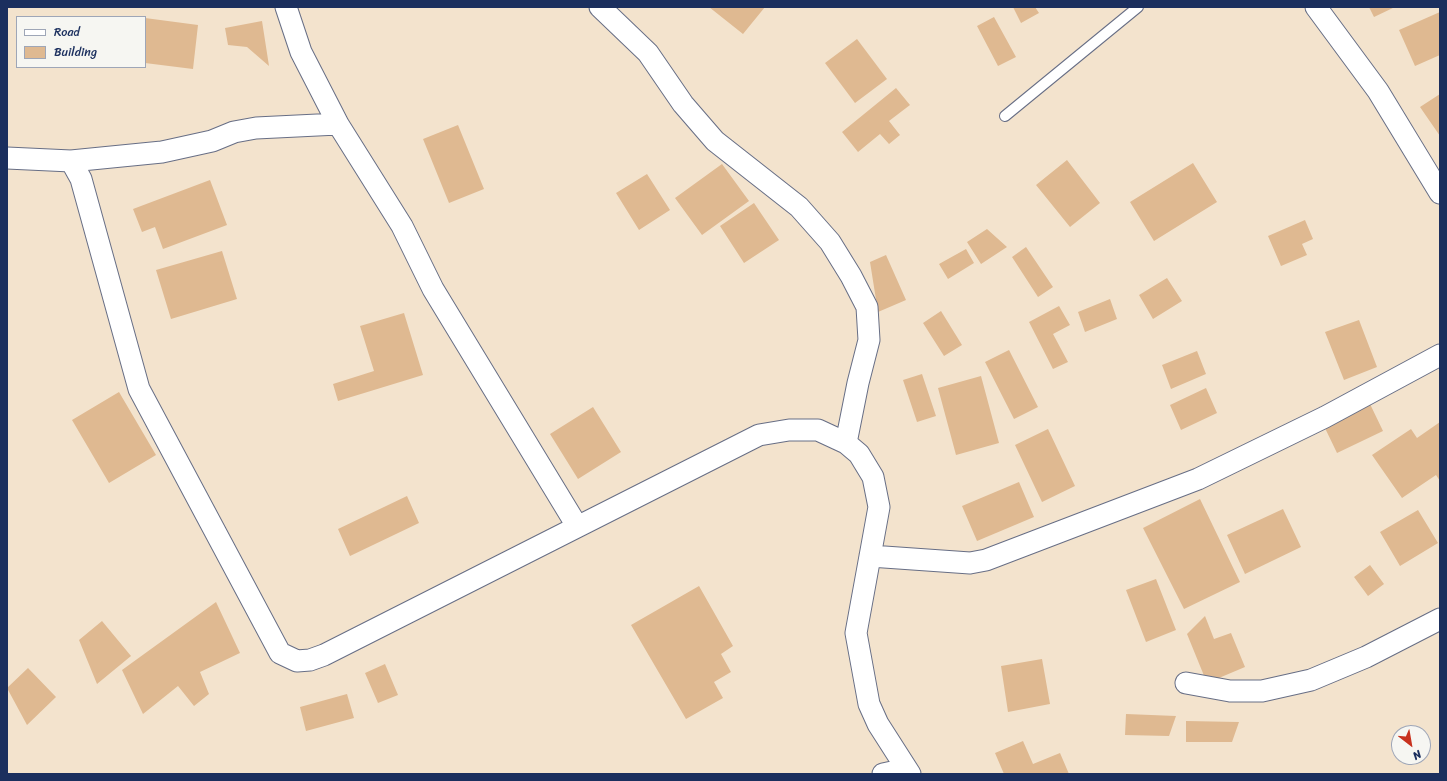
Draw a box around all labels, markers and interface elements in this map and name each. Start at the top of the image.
legend [16,16,146,68]
text: Road [54,21,80,43]
text: Building [54,41,97,63]
north arrow [1391,725,1431,765]
text: N [1409,745,1425,765]

